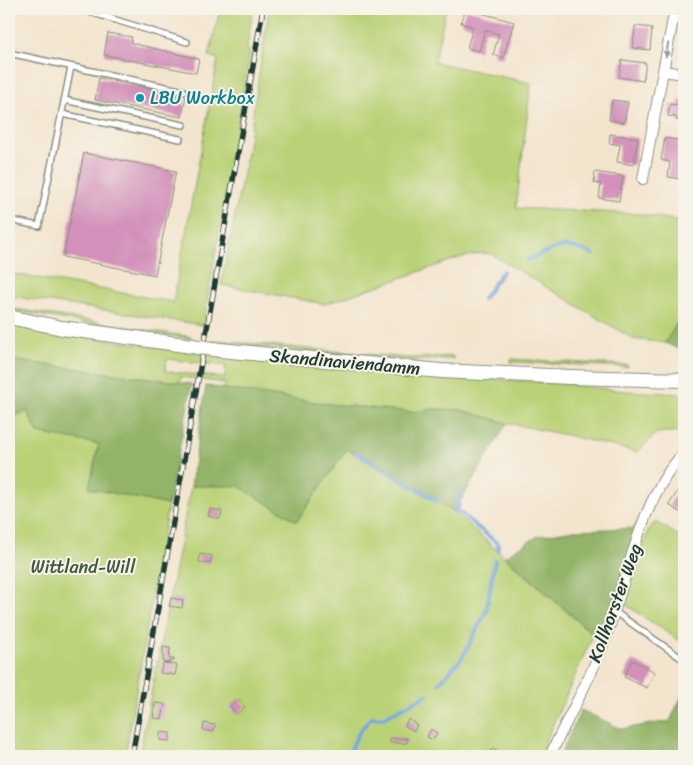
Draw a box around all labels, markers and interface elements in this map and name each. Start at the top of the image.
one-way arrow [663,43,671,59]
place label: LBU Workbox [150,82,256,114]
marker: LBU Workbox [134,92,146,104]
street label: Skandinaviendamm [268,339,422,385]
street label: Kollhorster Weg [579,539,651,667]
park label: Wittland-Will [31,551,136,583]

